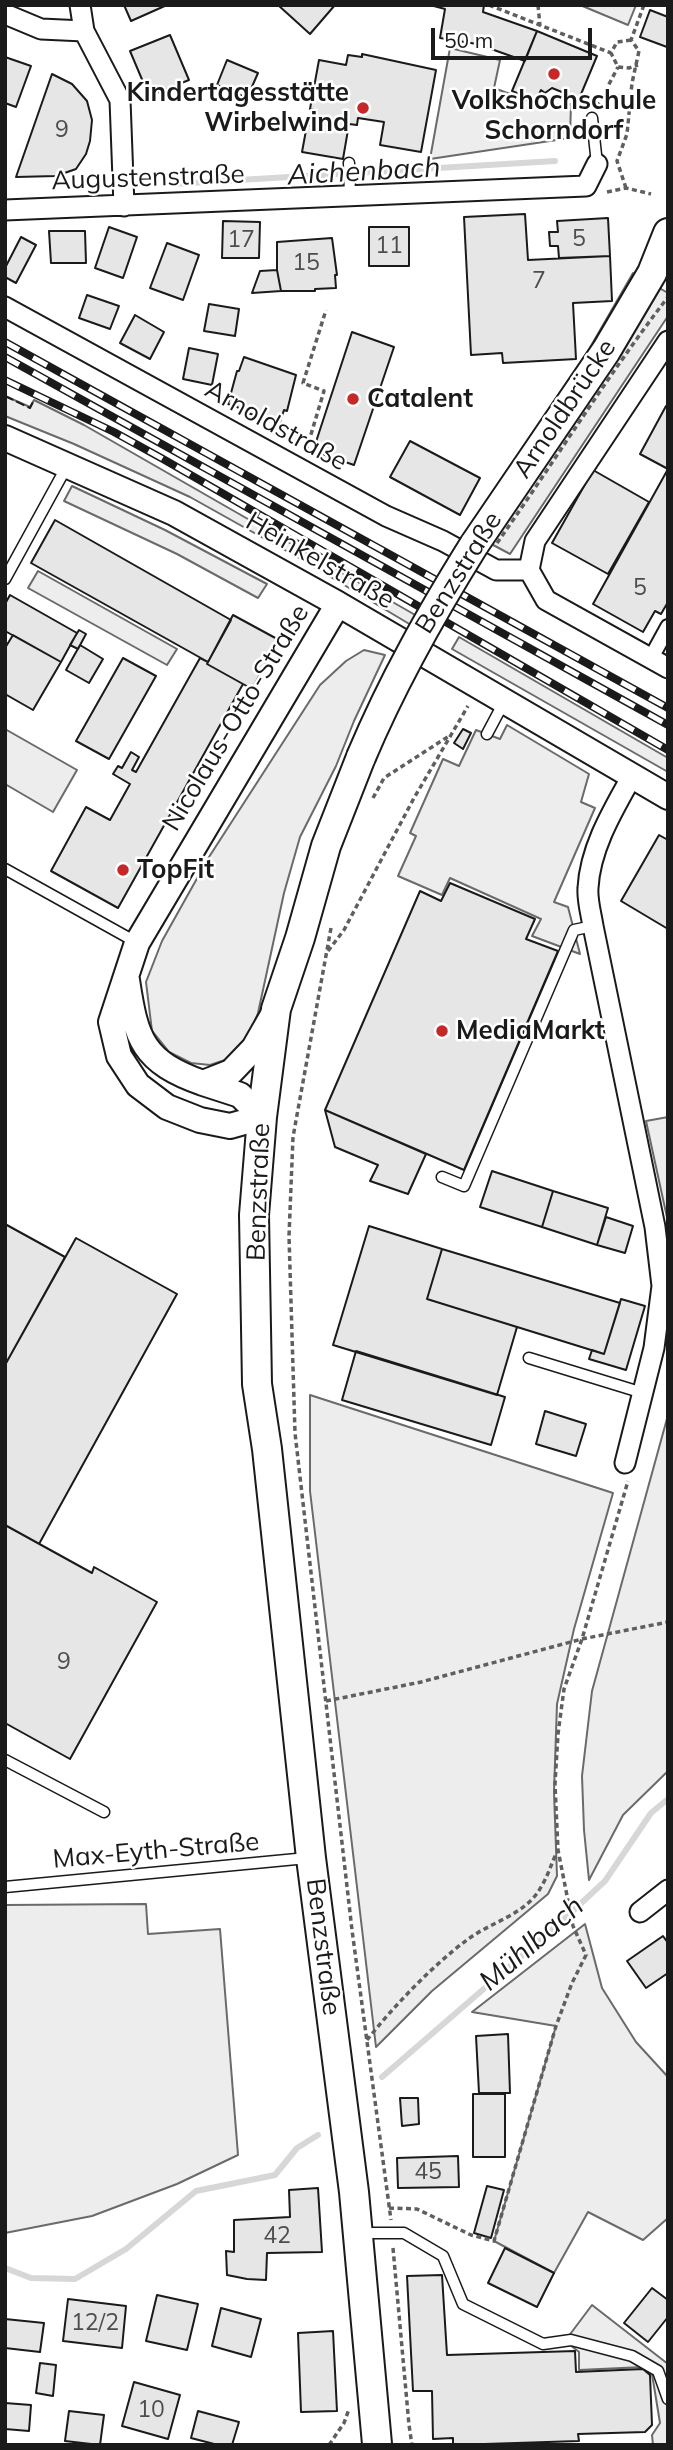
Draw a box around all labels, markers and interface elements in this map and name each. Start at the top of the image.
scale bar [435,14,596,58]
text: 50 m [444,27,493,53]
marker: Volkshochschule Schorndorf [546,66,562,82]
place label: Kindertagesstätte Wirbelwind [127,77,349,138]
place label: Volkshochschule Schorndorf [452,85,656,146]
marker: Kindertagesstätte Wirbelwind [355,100,371,116]
house number: 9 [55,116,69,144]
water label: Aichenbach [287,151,441,193]
street label: Augustenstraße [51,159,245,197]
house number: 5 [572,225,586,253]
house number: 17 [227,226,255,254]
house number: 11 [375,232,403,260]
house number: 15 [292,249,320,277]
house number: 7 [532,267,546,295]
street label: Arnoldbrücke [507,334,623,484]
street label: Arnoldstraße [199,374,353,478]
place label: Catalent [367,383,473,415]
marker: Catalent [345,391,361,407]
street label: Heinkelstraße [240,506,400,616]
street label: Benzstraße [409,506,509,640]
house number: 5 [633,574,647,602]
street label: Nicolaus-Otto-Straße [156,599,316,837]
place label: TopFit [137,854,214,886]
marker: TopFit [115,862,131,878]
place label: MediaMarkt [456,1015,605,1047]
marker: MediaMarkt [434,1023,450,1039]
street label: Benzstraße [241,1123,277,1261]
house number: 9 [57,1648,71,1676]
street label: Max-Eyth-Straße [52,1826,260,1876]
street label: Benzstraße [299,1877,347,2017]
water label: Mühlbach [473,1890,591,1998]
house number: 45 [414,2158,442,2186]
house number: 42 [263,2222,291,2250]
house number: 12/2 [71,2309,119,2337]
house number: 10 [137,2396,165,2424]

